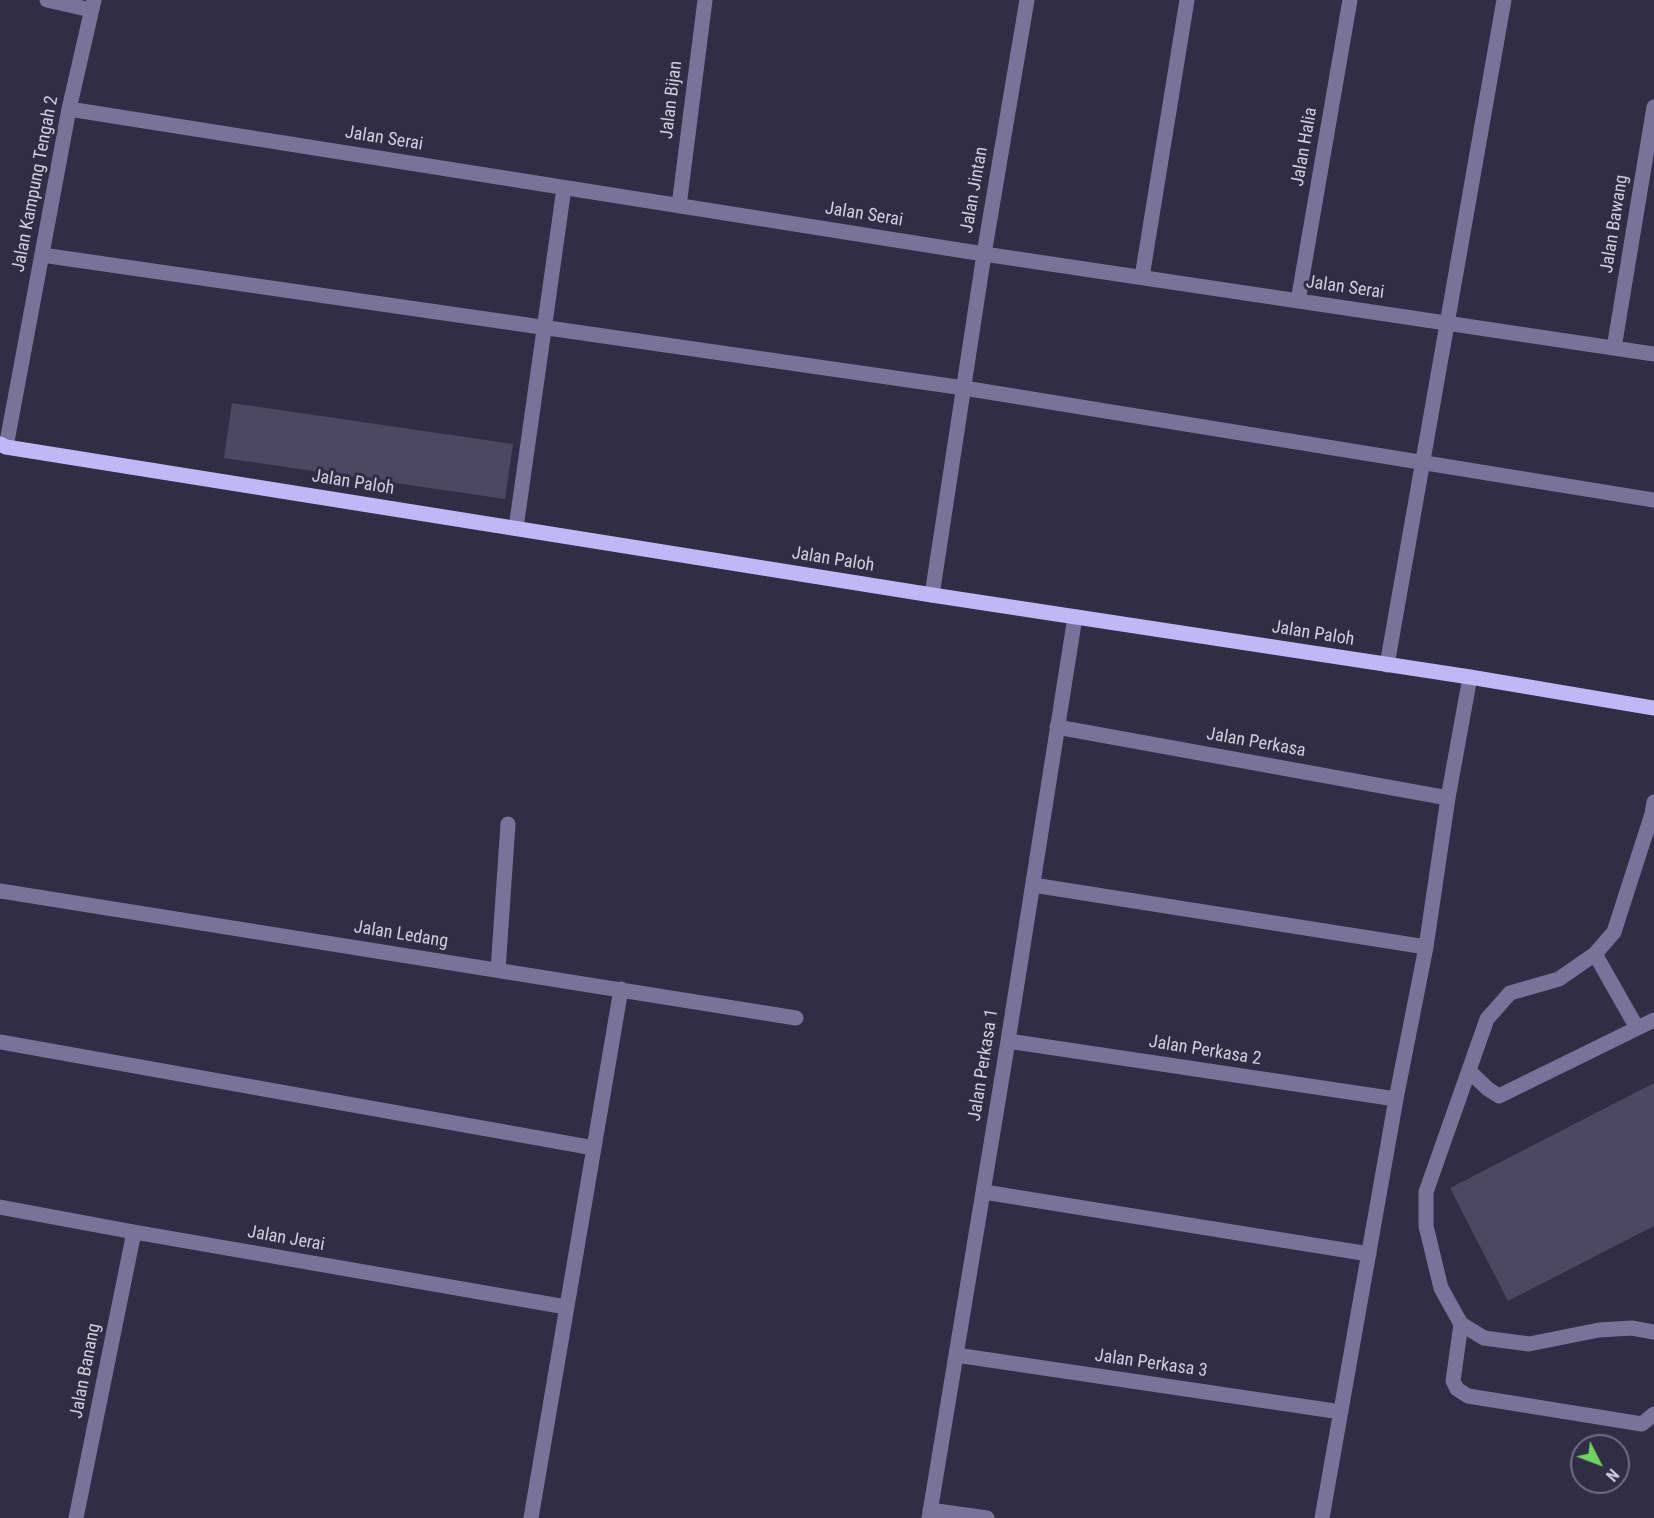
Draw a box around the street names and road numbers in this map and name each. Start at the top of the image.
street label: Jalan Bijan [657,60,687,140]
street label: Jalan Kampung Tengah 2 [8,94,64,274]
street label: Jalan Halia [1287,106,1323,188]
street label: Jalan Serai [344,122,424,156]
street label: Jalan Jintan [957,145,993,235]
street label: Jalan Bawang [1597,173,1633,275]
street label: Jalan Serai [824,198,904,232]
street label: Jalan Serai [1305,272,1385,304]
street label: Jalan Paloh [310,466,396,500]
street label: Jalan Paloh [790,543,876,577]
street label: Jalan Paloh [1270,617,1356,651]
street label: Jalan Perkasa [1205,724,1307,762]
street label: Jalan Ledang [352,917,450,953]
street label: Jalan Perkasa 1 [964,1007,1004,1123]
street label: Jalan Perkasa 2 [1147,1031,1263,1071]
street label: Jalan Jerai [246,1222,326,1256]
street label: Jalan Banang [66,1322,106,1420]
street label: Jalan Perkasa 3 [1093,1345,1209,1383]

